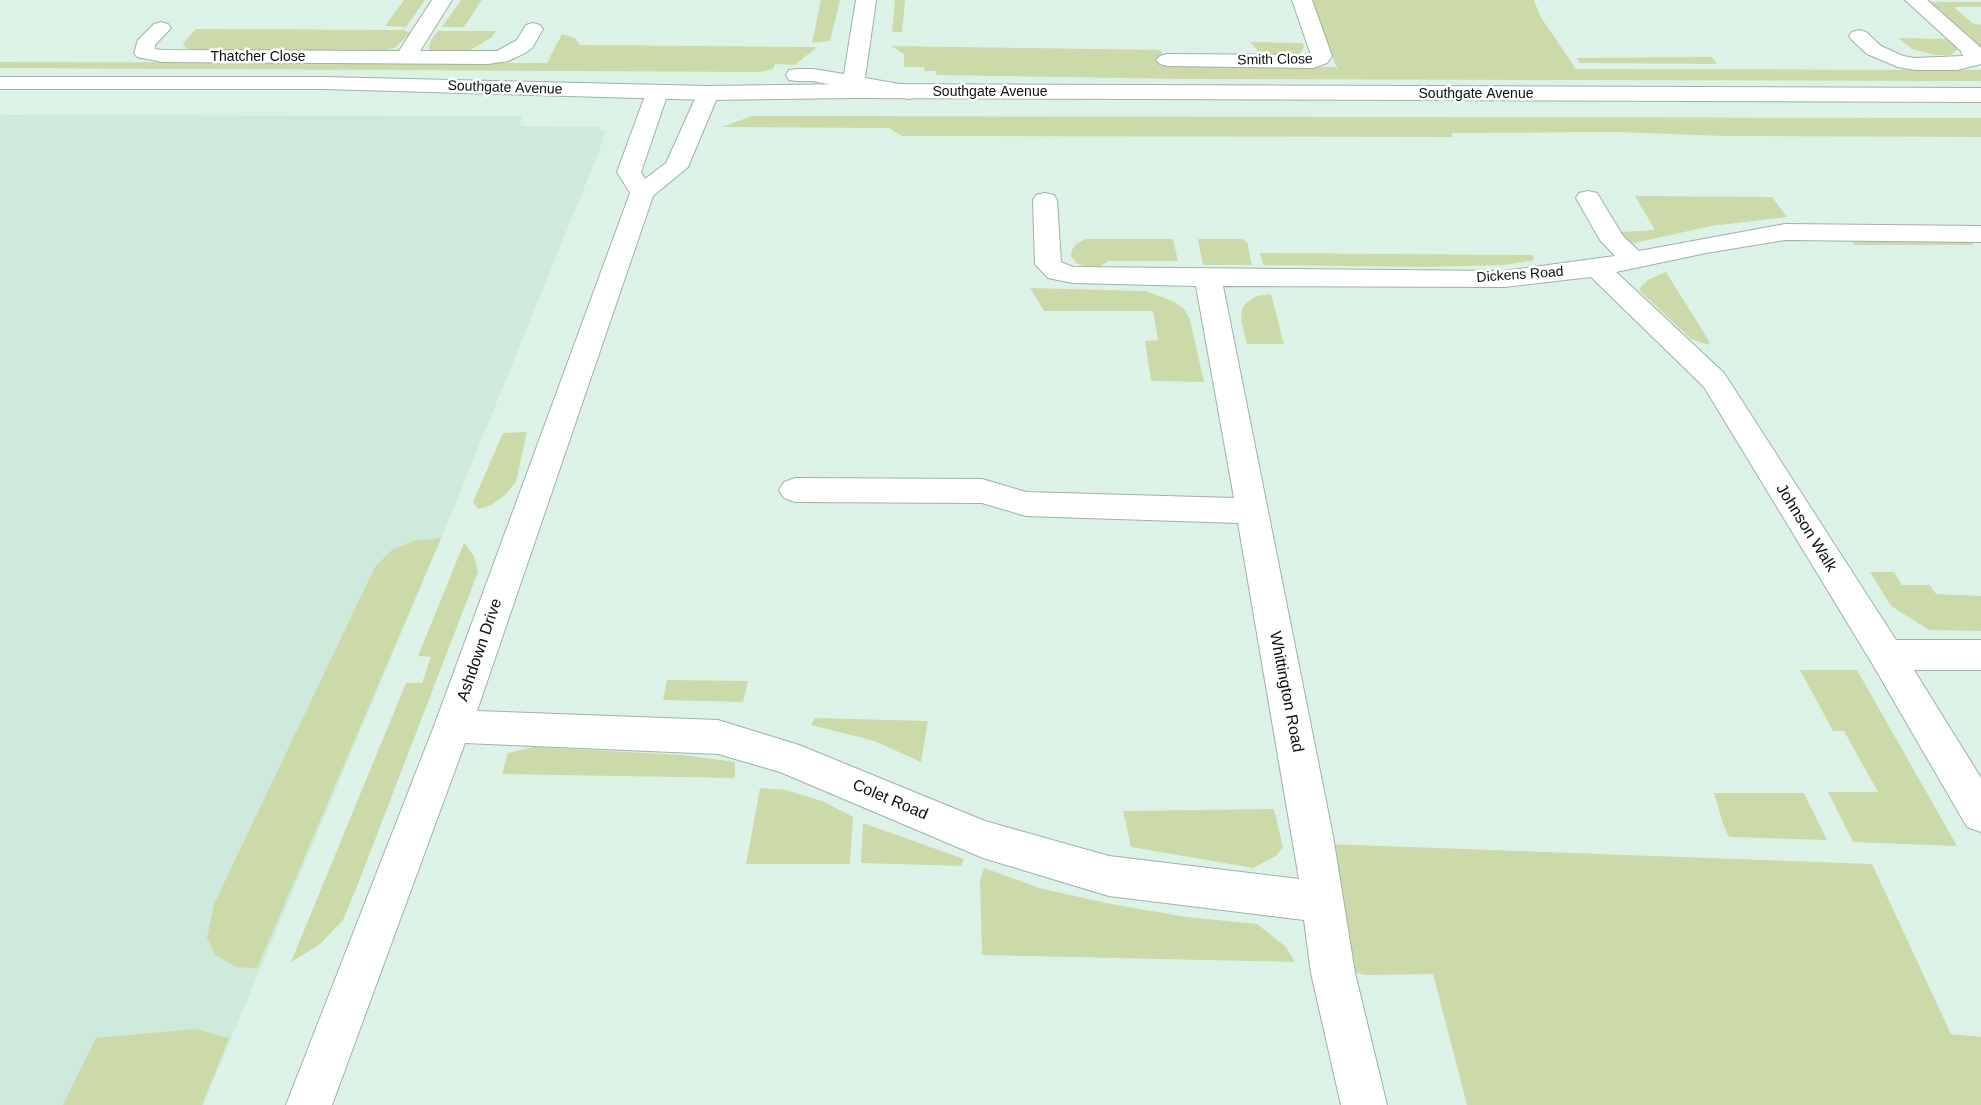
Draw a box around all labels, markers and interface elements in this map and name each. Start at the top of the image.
street label: Thatcher Close [211,49,305,65]
street label: Smith Close [1237,51,1313,69]
street label: Southgate Avenue [447,78,563,98]
street label: Southgate Avenue [933,84,1047,100]
street label: Southgate Avenue [1419,86,1533,102]
street label: Dickens Road [1476,264,1564,286]
street label: Johnson Walk [1771,481,1841,575]
street label: Ashdown Drive [453,596,507,704]
street label: Whittington Road [1265,630,1307,754]
street label: Colet Road [849,776,931,824]

